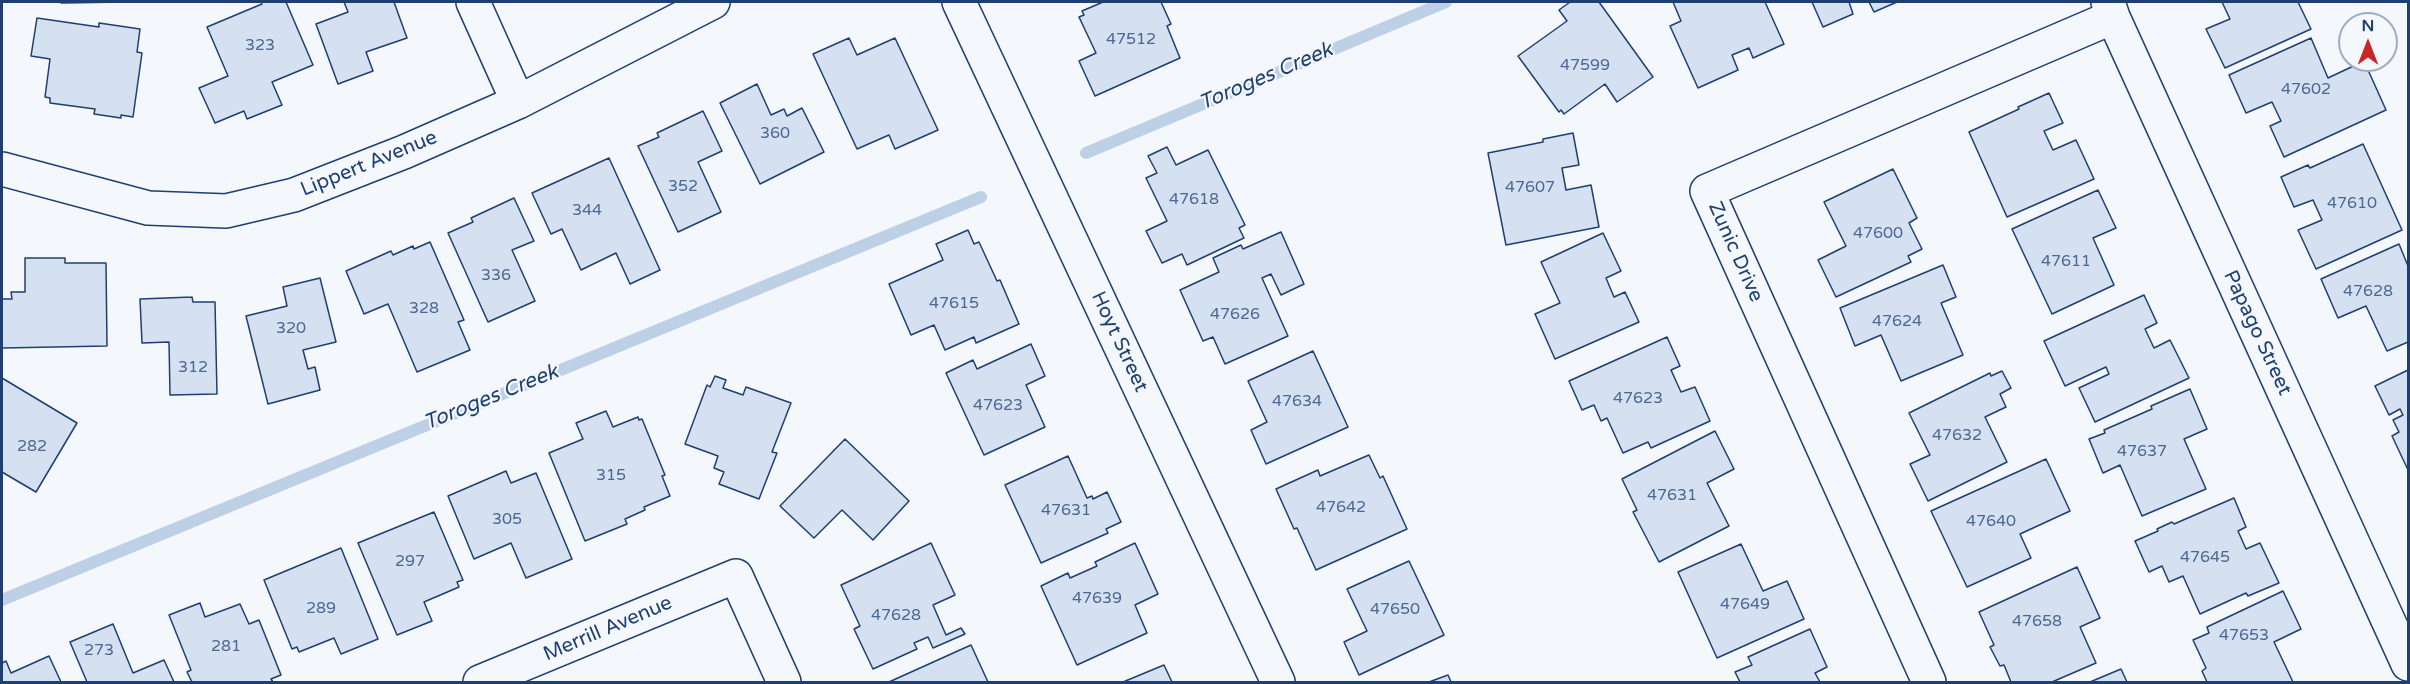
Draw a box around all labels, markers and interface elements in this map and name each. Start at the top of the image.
north arrow [2338,12,2398,72]
text: N [2362,16,2374,36]
house number: 47512 [1106,30,1156,50]
house number: 323 [245,36,275,56]
water label: Toroges Creek [1195,38,1337,116]
house number: 47599 [1560,56,1610,76]
house number: 47602 [2281,80,2331,100]
house number: 360 [760,124,790,144]
street label: Lippert Avenue [297,126,441,202]
house number: 352 [668,177,698,197]
house number: 47607 [1505,178,1555,198]
house number: 47618 [1169,190,1219,210]
house number: 47610 [2327,194,2377,214]
street label: Zunic Drive [1702,198,1768,306]
house number: 344 [572,201,602,221]
house number: 47600 [1853,224,1903,244]
house number: 47611 [2041,252,2091,272]
house number: 336 [481,266,511,286]
street label: Papago Street [2218,267,2296,399]
house number: 47628 [2343,282,2393,302]
street label: Hoyt Street [1085,288,1153,396]
house number: 47615 [929,294,979,314]
house number: 328 [409,299,439,319]
house number: 47626 [1210,305,1260,325]
house number: 47624 [1872,312,1922,332]
house number: 320 [276,319,306,339]
house number: 312 [178,358,208,378]
water label: Toroges Creek [420,360,562,436]
house number: 47623 [1613,389,1663,409]
house number: 47634 [1272,392,1322,412]
house number: 47623 [973,396,1023,416]
house number: 47632 [1932,426,1982,446]
house number: 282 [17,437,47,457]
house number: 47637 [2117,442,2167,462]
house number: 315 [596,466,626,486]
house number: 47631 [1647,486,1697,506]
house number: 47642 [1316,498,1366,518]
house number: 47631 [1041,501,1091,521]
house number: 305 [492,510,522,530]
house number: 47640 [1966,512,2016,532]
house number: 47645 [2180,548,2230,568]
house number: 297 [395,552,425,572]
house number: 47639 [1072,589,1122,609]
street label: Merrill Avenue [540,591,676,667]
house number: 47649 [1720,595,1770,615]
house number: 289 [306,599,336,619]
house number: 47650 [1370,600,1420,620]
house number: 47628 [871,606,921,626]
house number: 47658 [2012,612,2062,632]
house number: 47653 [2219,626,2269,646]
house number: 281 [211,637,241,657]
house number: 273 [84,641,114,661]

